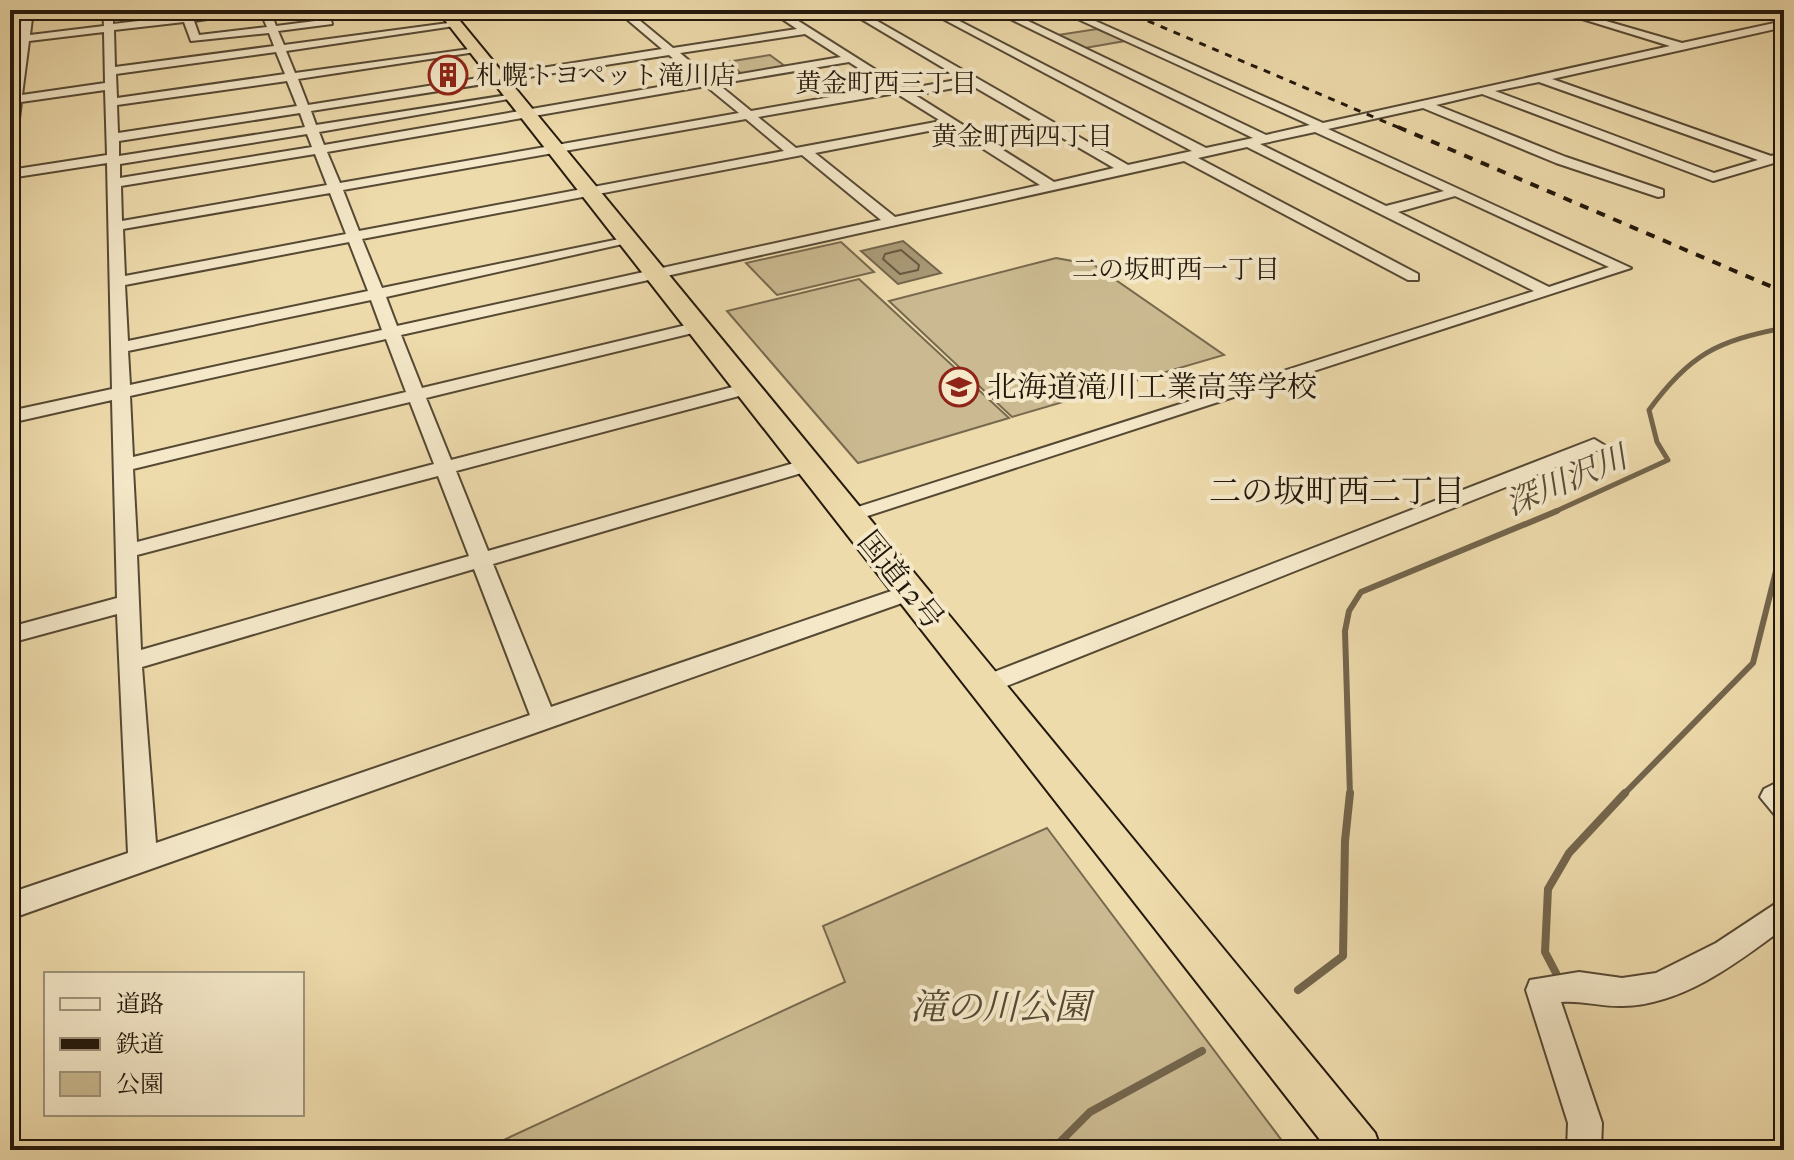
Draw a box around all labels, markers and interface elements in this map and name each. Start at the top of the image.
building icon: 札幌トヨペット滝川店 [427,54,469,96]
place label: 札幌トヨペット滝川店 [476,60,736,91]
district label: 黄金町西三丁目 [795,68,977,99]
district label: 黄金町西四丁目 [931,121,1113,152]
district label: 二の坂町西一丁目 [1072,254,1280,285]
school or university icon: 北海道滝川工業高等学校 [938,366,980,408]
place label: 北海道滝川工業高等学校 [987,370,1317,405]
water label: 深川沢川 [1500,437,1635,522]
district label: 二の坂町西二丁目 [1209,473,1465,510]
street label: 国道12号 [850,524,951,636]
legend [44,972,304,1116]
park label: 滝の川公園 [910,986,1095,1028]
text: 道路 [116,990,164,1018]
text: 鉄道 [116,1030,164,1058]
text: 公園 [116,1070,164,1098]

